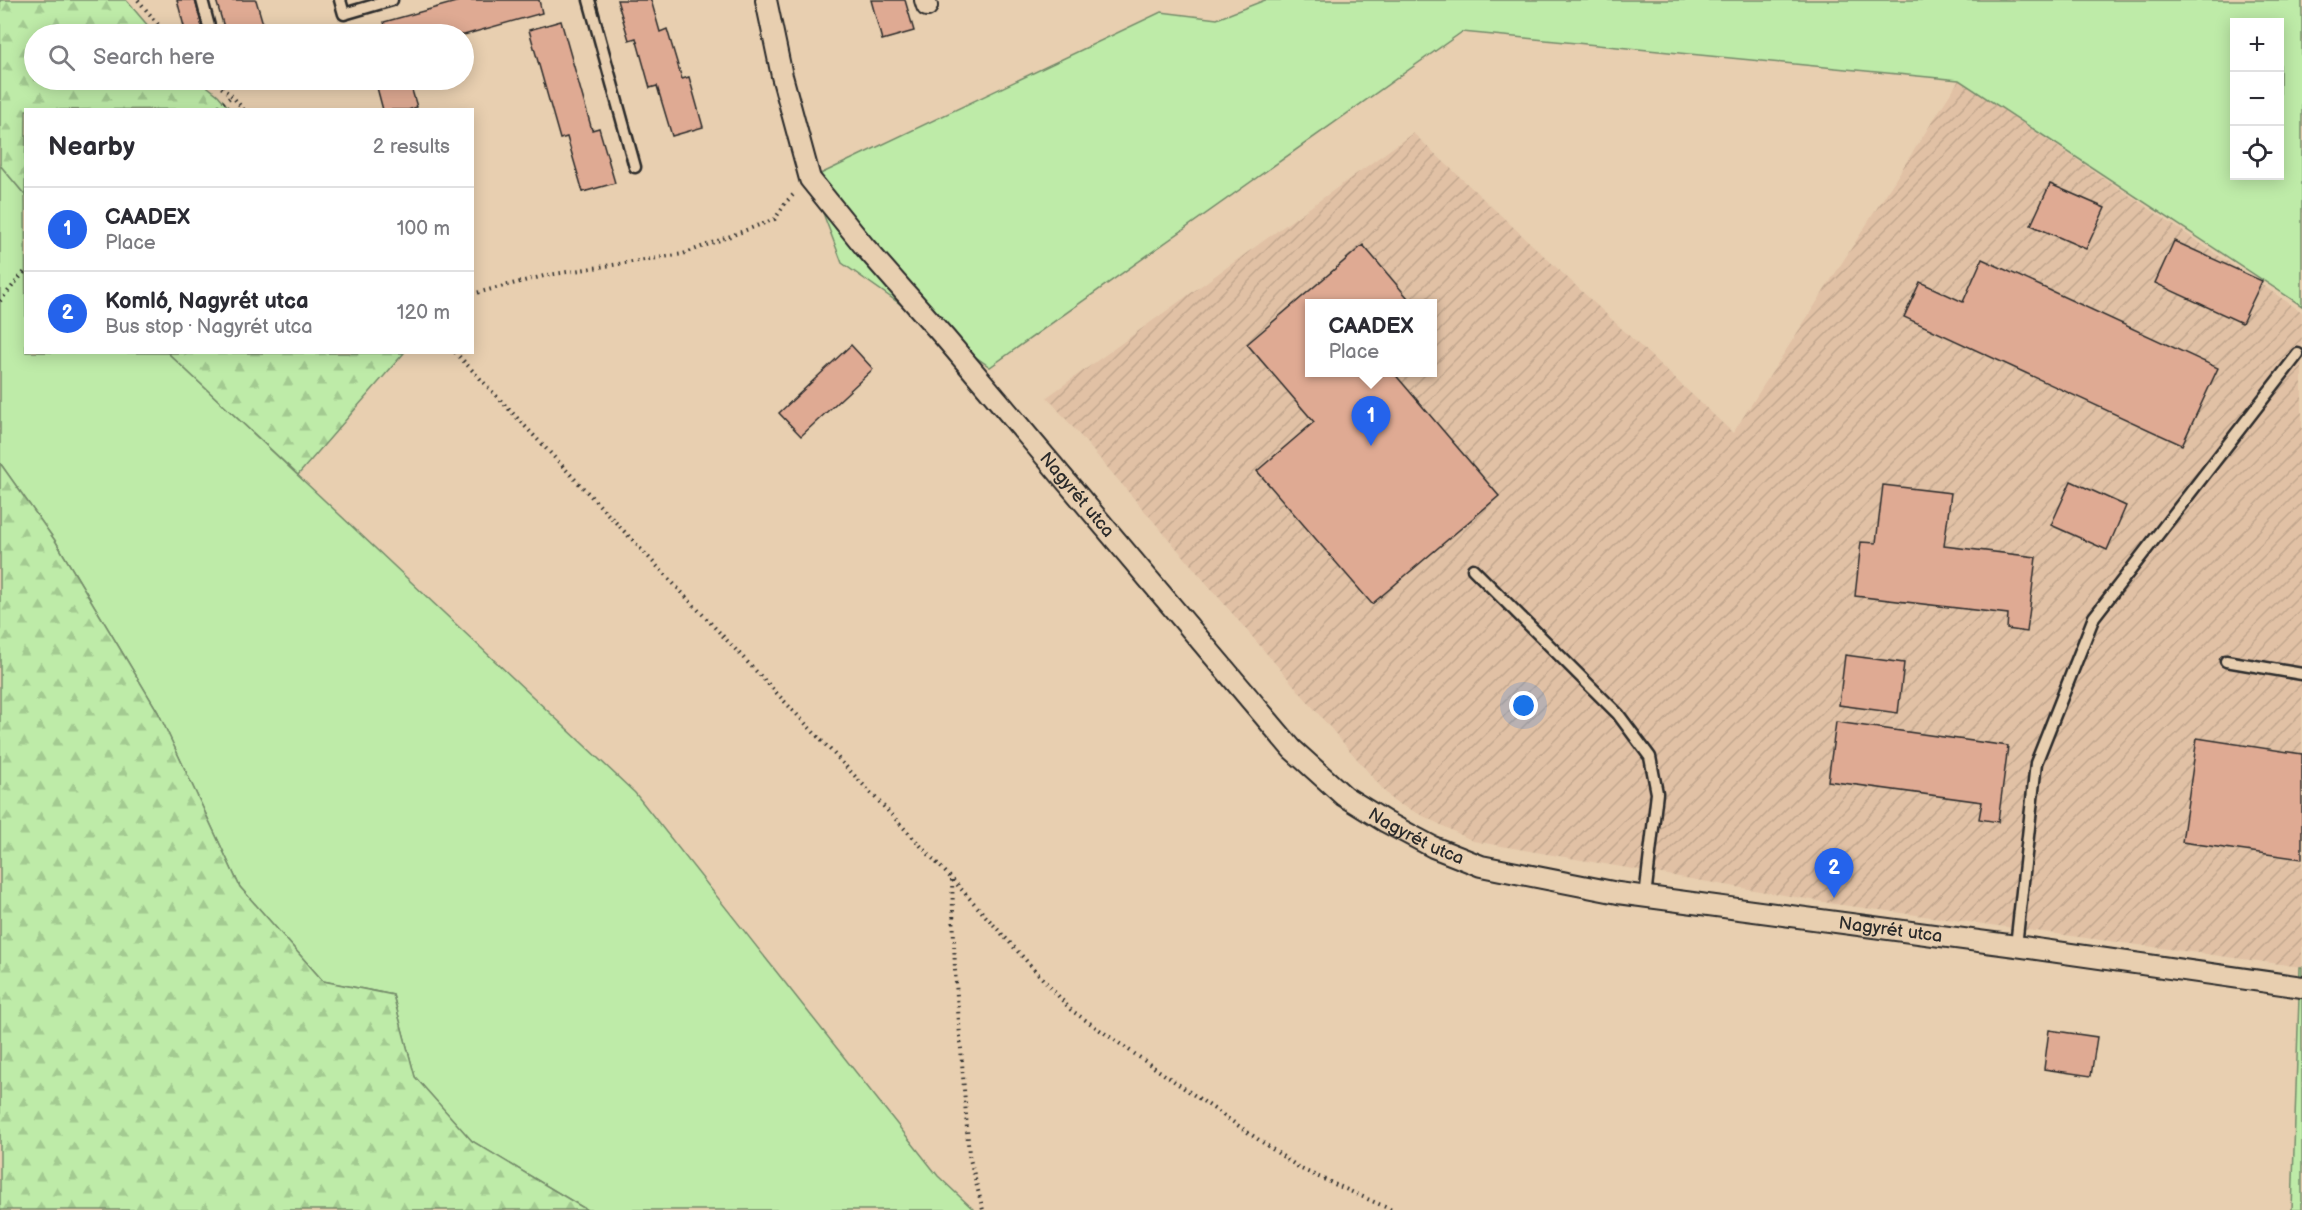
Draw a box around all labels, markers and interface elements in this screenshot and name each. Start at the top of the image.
map controls [2230,18,2284,180]
button: + [2230,18,2284,72]
search box [24,24,474,90]
icon: search [45,41,78,74]
text: Search here [93,44,215,71]
button: − [2230,72,2284,126]
button: locate [2230,126,2284,180]
text: Nearby [48,132,135,163]
text: 2 results [373,135,450,159]
text: CAADEX [105,204,190,231]
text: 1 [63,217,72,241]
text: 100 m [397,217,450,241]
text: Place [105,231,156,255]
text: Komló, Nagyrét utca [105,288,309,315]
popup [1305,299,1437,377]
text: 2 [62,301,73,325]
text: 120 m [397,301,450,325]
text: CAADEX [1328,313,1414,340]
text: Bus stop · Nagyrét utca [105,315,313,339]
text: Place [1328,340,1379,364]
pin: 1 [1352,396,1390,446]
street label: Nagyrét utca [1035,448,1119,542]
your location [1509,691,1538,720]
street label: Nagyrét utca [1364,804,1467,869]
pin: 2 [1814,848,1854,898]
street label: Nagyrét utca [1837,913,1944,947]

